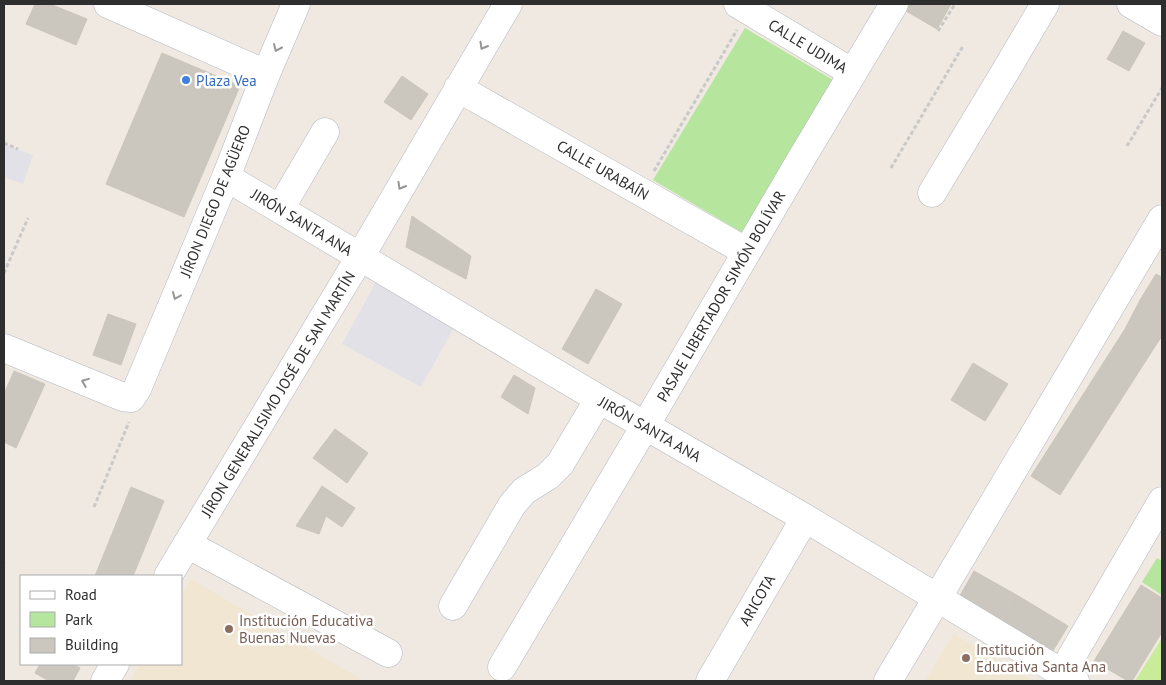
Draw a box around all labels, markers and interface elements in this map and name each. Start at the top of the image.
street label: CALLE UDIMA [765,15,851,77]
one-way arrow [479,40,489,49]
one-way arrow [272,43,283,52]
place label: Plaza Vea [196,71,257,90]
marker: Plaza Vea [180,74,192,86]
street label: JÍRON DIEGO DE AGÜERO [175,122,254,281]
street label: CALLE URABAÍN [553,136,653,204]
one-way arrow [397,181,407,190]
street label: JIRÓN SANTA ANA [247,184,356,260]
street label: PASAJE LIBERTADOR SIMÓN BOLÍVAR [653,187,789,405]
street label: JÍRON GENERALISIMO JOSÉ DE SAN MARTÍN [196,268,359,521]
one-way arrow [171,291,182,300]
one-way arrow [81,377,90,388]
street label: JIRÓN SANTA ANA [595,392,705,466]
street label: ARICOTA [735,571,779,629]
legend [20,575,182,665]
text: Road [65,585,97,604]
text: Park [65,610,93,629]
place label: Institución Educativa Buenas Nuevas [239,611,373,647]
marker: Institución Educativa Buenas Nuevas [223,623,235,635]
text: Building [65,635,119,654]
place label: Institución Educativa Santa Ana [976,640,1106,676]
marker: Institución Educativa Santa Ana [960,652,972,664]

